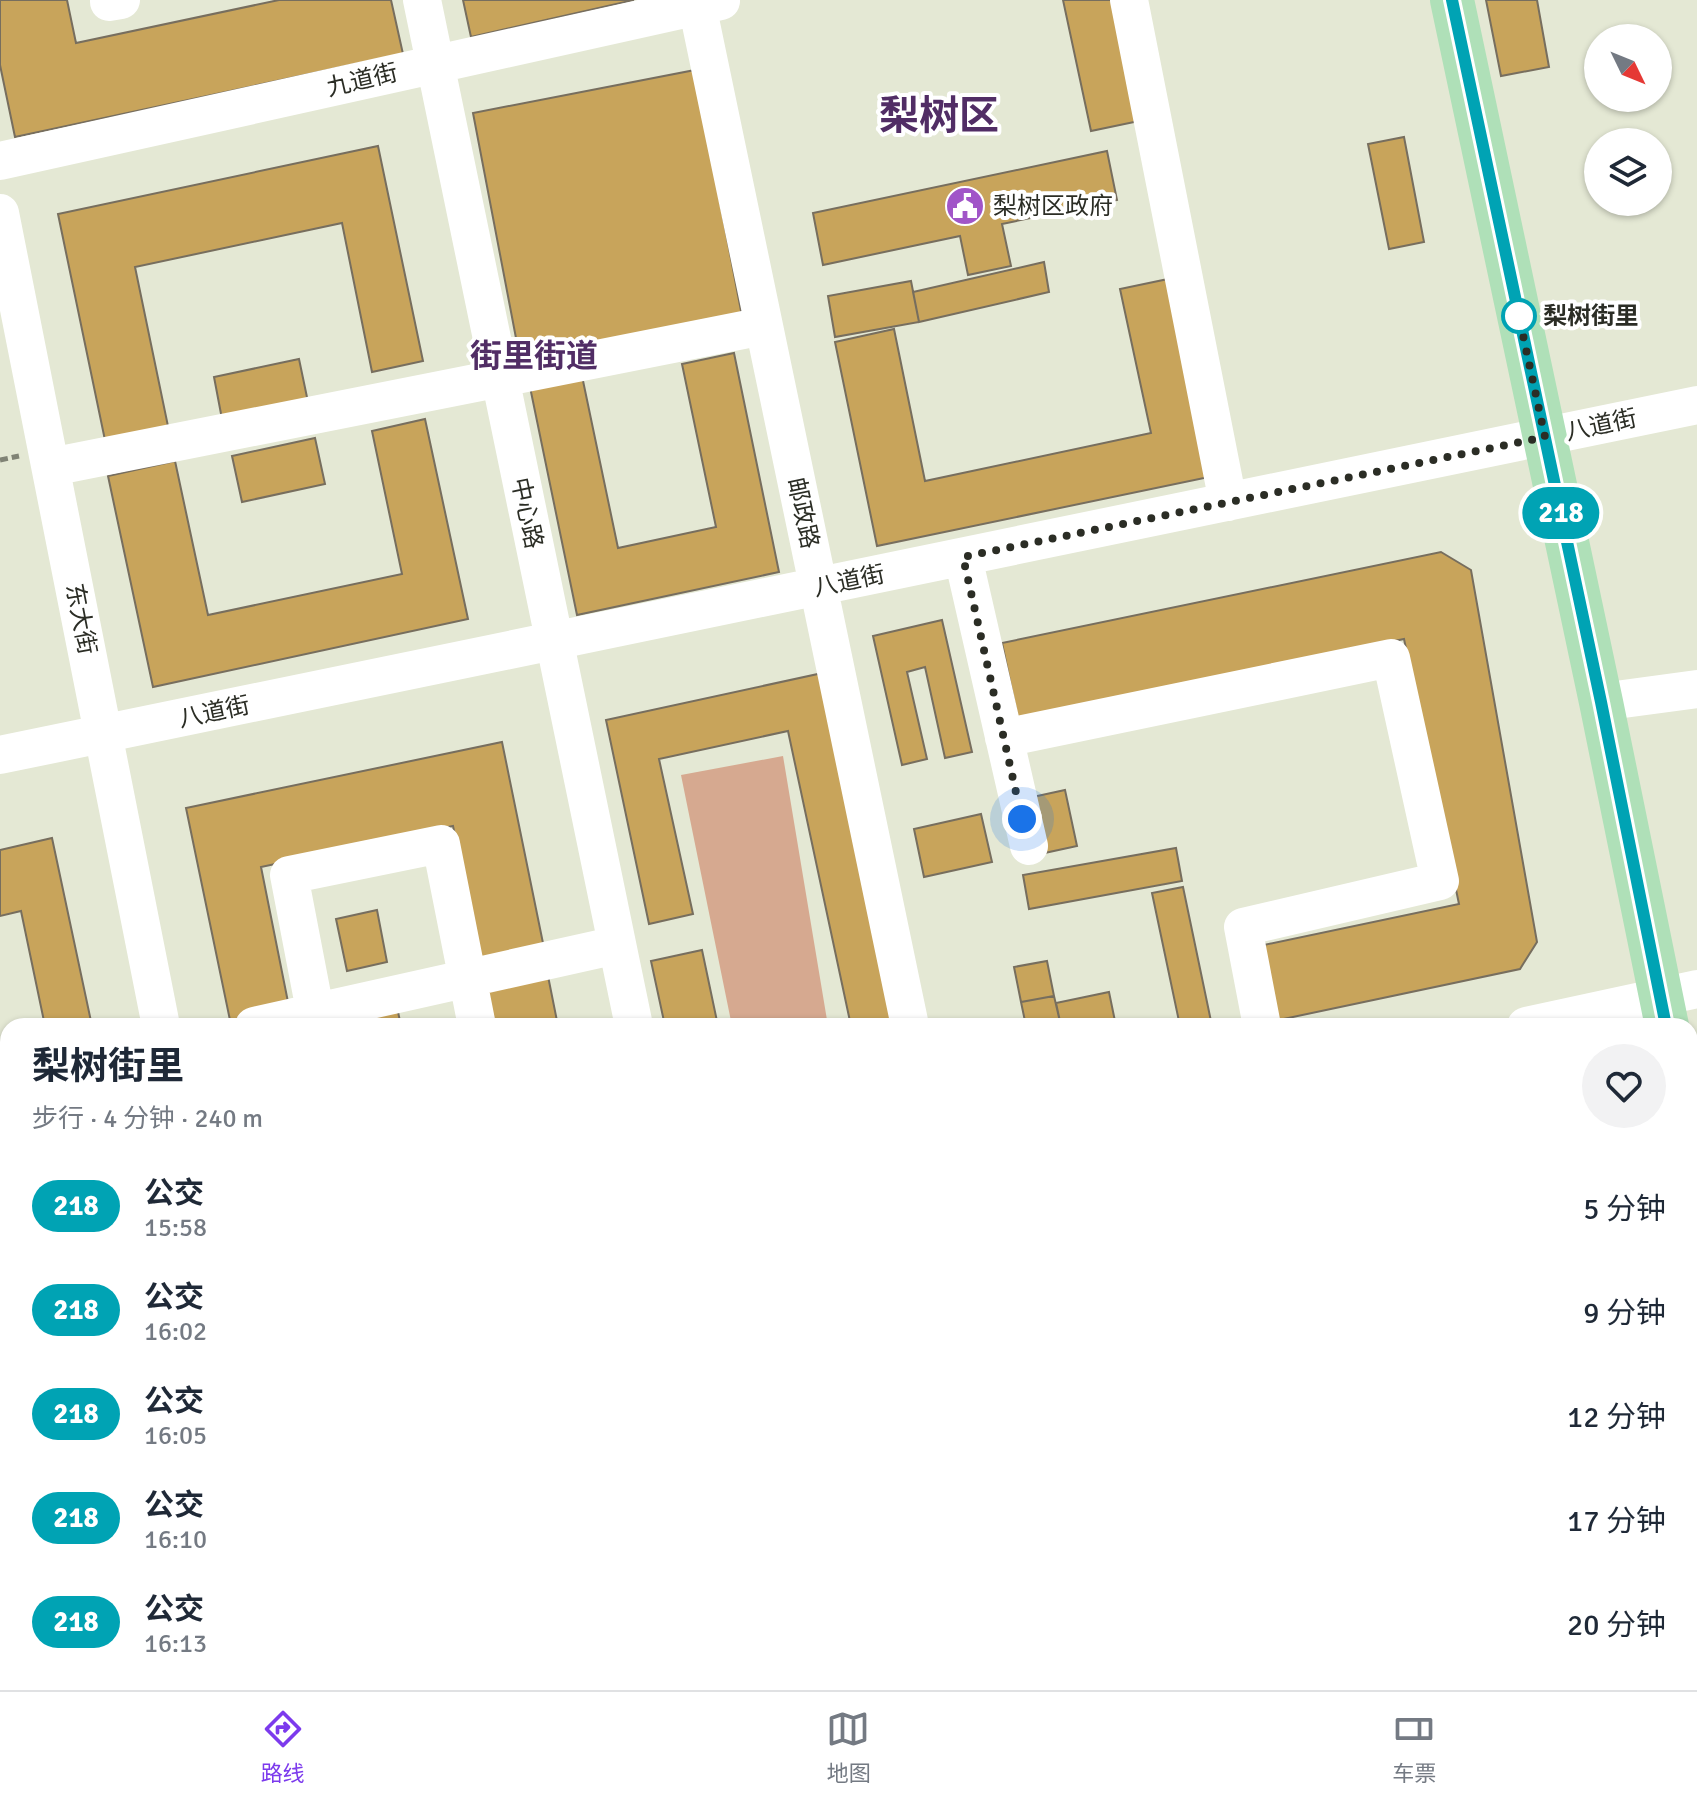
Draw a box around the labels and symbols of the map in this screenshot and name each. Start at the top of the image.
north arrow [1584,24,1672,112]
street label: 九道街 [324,57,400,103]
district label: 梨树区 [879,91,999,141]
public building icon: 梨树区政府 [944,185,986,227]
place label: 梨树区政府 [993,191,1113,221]
marker: 梨树街里 [1502,299,1536,333]
place label: 梨树街里 [1543,301,1639,331]
district label: 街里街道 [470,337,598,376]
street label: 八道街 [1563,403,1639,447]
street label: 中心路 [505,475,549,551]
street label: 邮政路 [781,475,825,551]
line badge: 218 [1515,487,1607,539]
street label: 八道街 [811,559,887,603]
street label: 东大街 [59,581,103,657]
street label: 八道街 [176,690,252,734]
your location [1002,799,1042,839]

